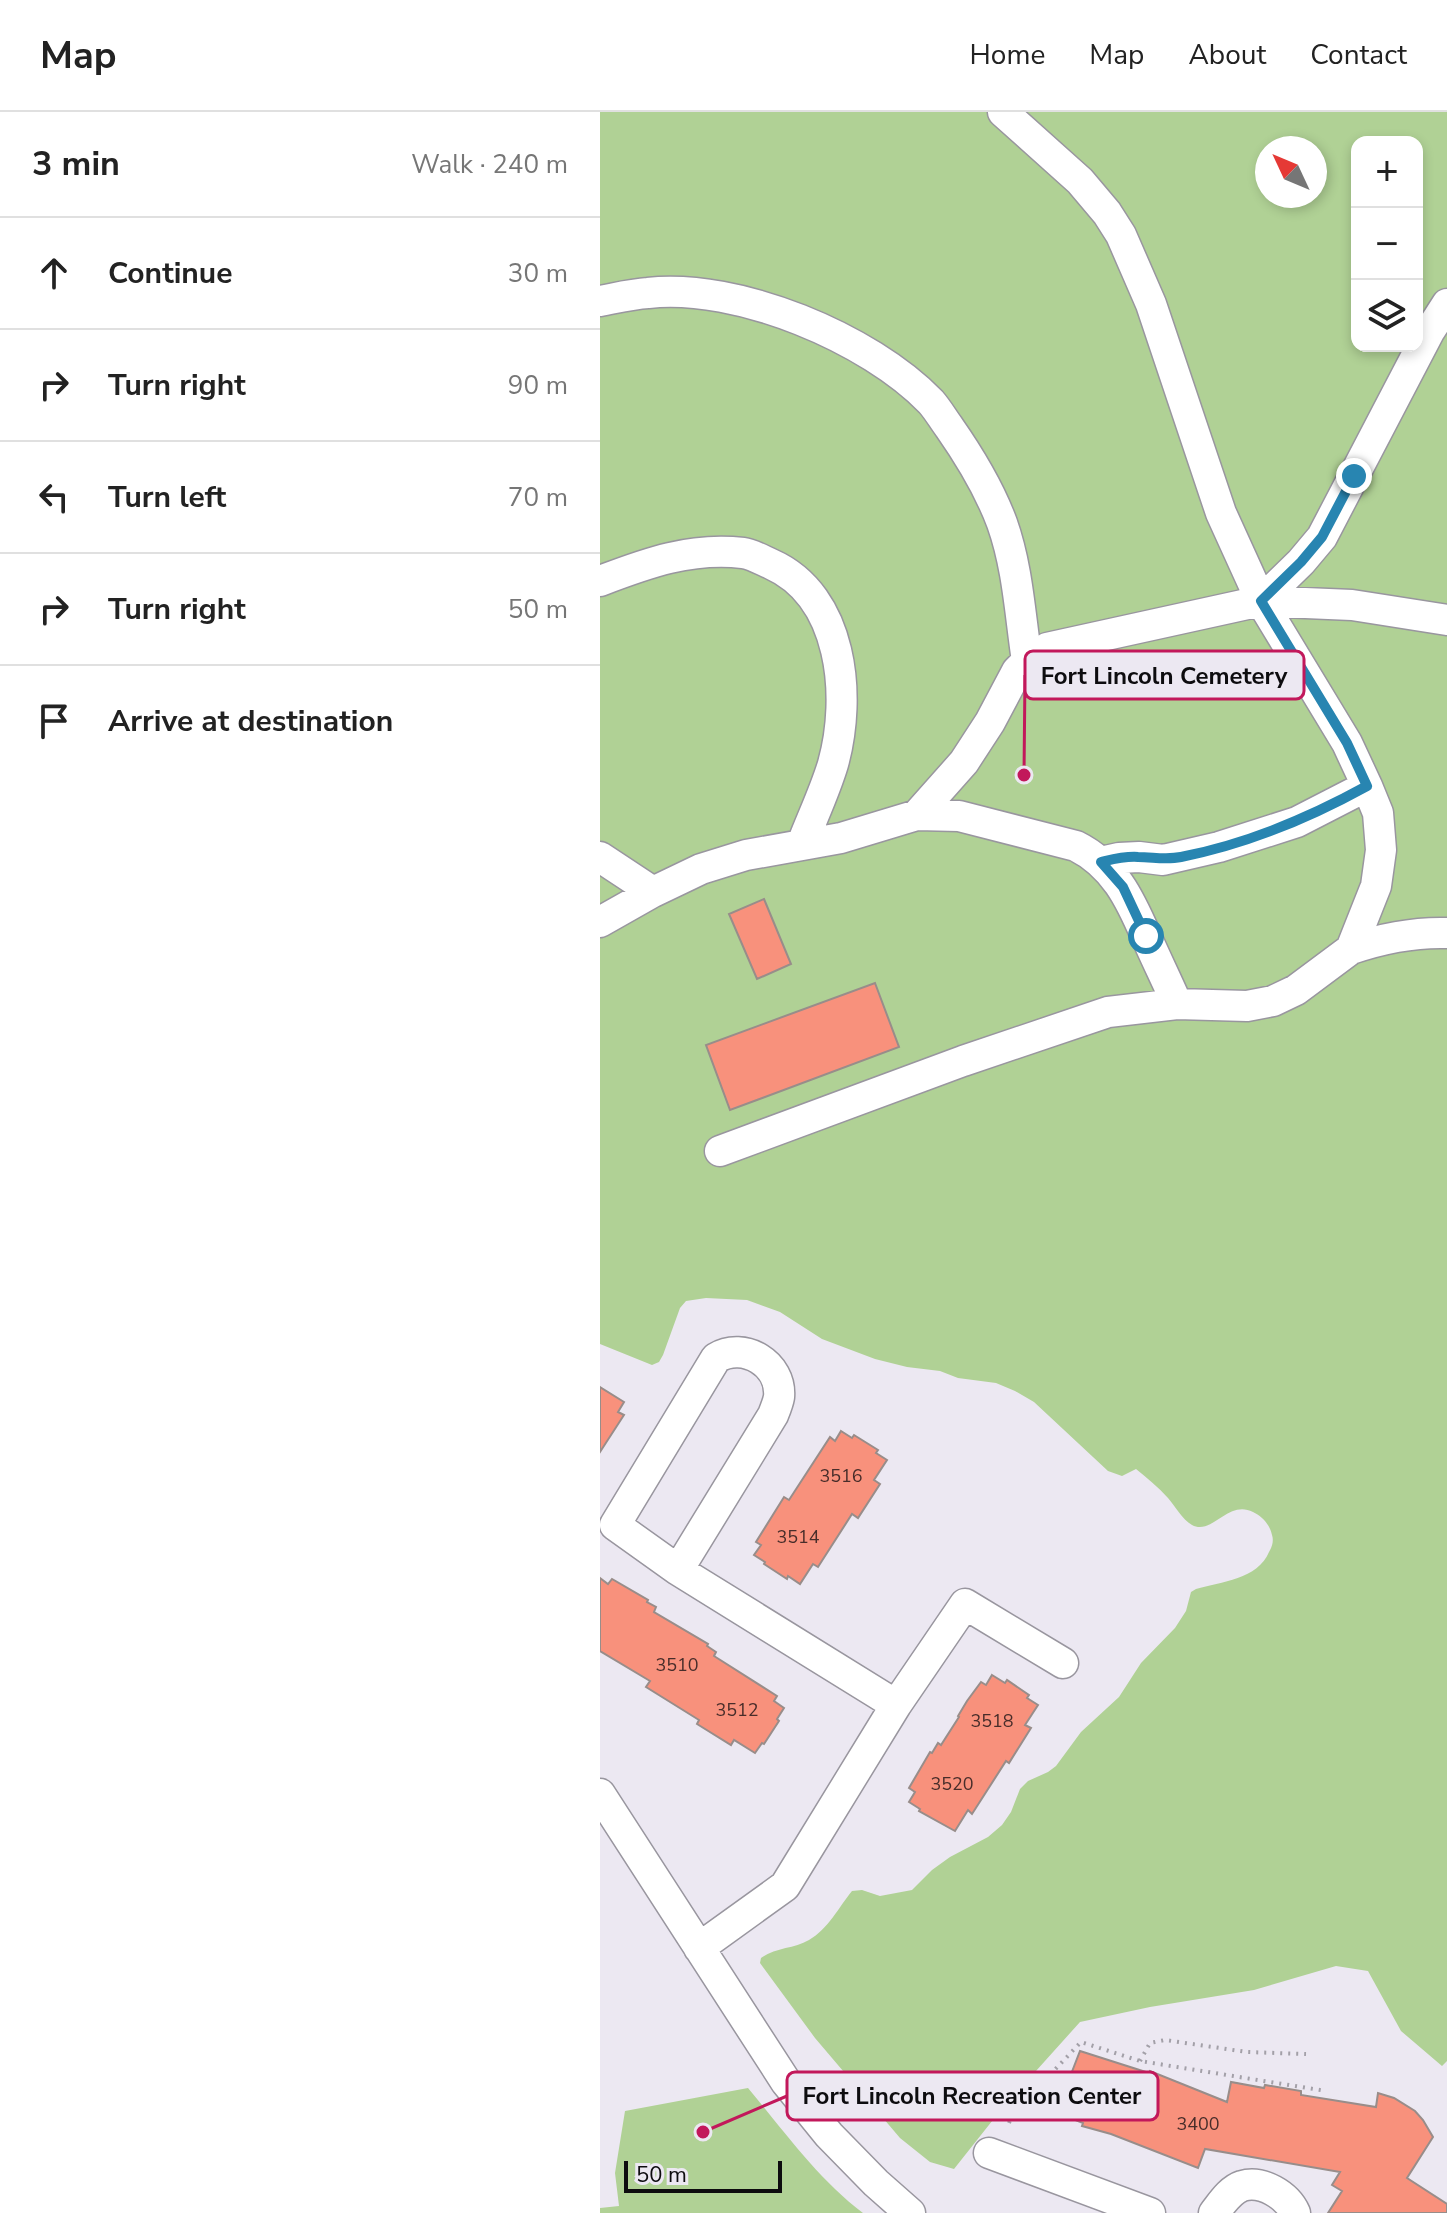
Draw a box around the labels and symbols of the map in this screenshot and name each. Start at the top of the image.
north arrow [1255,136,1327,208]
route end [1336,458,1372,494]
callout: Fort Lincoln Cemetery [1025,651,1304,699]
text: Fort Lincoln Cemetery [1041,660,1288,692]
route start [1128,918,1164,954]
house number: 3516 [819,1464,863,1488]
house number: 3514 [776,1525,820,1549]
house number: 3510 [655,1653,699,1677]
house number: 3512 [715,1698,759,1722]
house number: 3518 [970,1709,1014,1733]
house number: 3520 [930,1772,974,1796]
callout: Fort Lincoln Recreation Center [787,2072,1158,2120]
text: Fort Lincoln Recreation Center [803,2080,1142,2112]
house number: 3400 [1176,2112,1220,2136]
scale bar [624,2157,782,2193]

